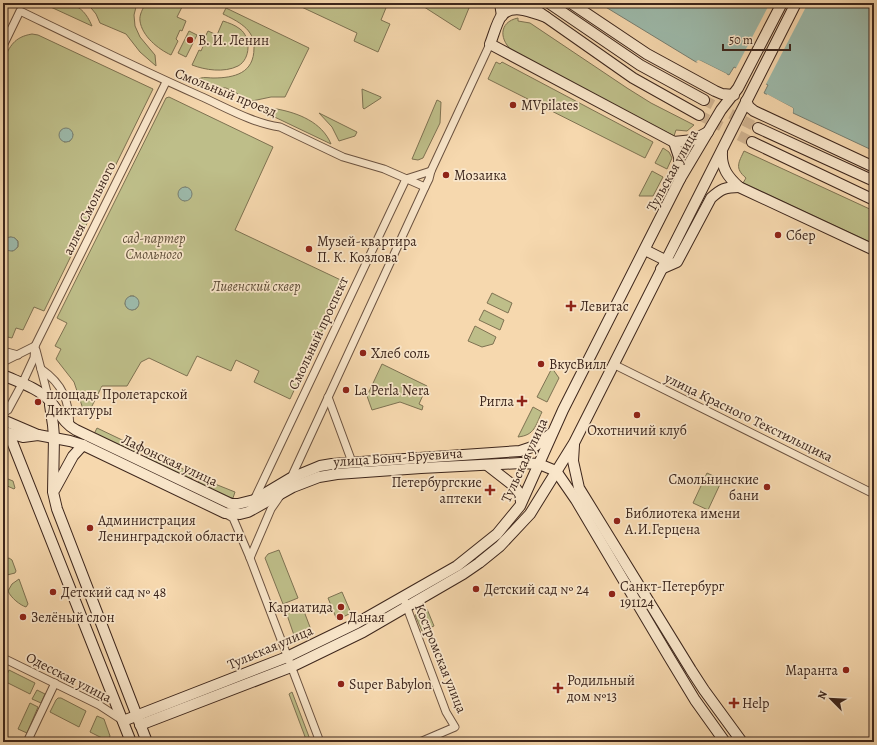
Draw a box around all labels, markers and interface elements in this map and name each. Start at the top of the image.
scale bar [723,26,790,52]
place label: В. И. Ленин [198,31,269,50]
text: 50 m [729,32,753,48]
marker: В. И. Ленин [185,35,195,45]
street label: Смольный проезд [172,63,280,122]
place label: MVpilates [521,96,579,115]
marker: MVpilates [508,100,518,110]
street label: Тульская улица [642,125,703,215]
street label: аллея Смольного [59,158,120,258]
place label: Мозаика [454,166,507,185]
marker: Мозаика [441,170,451,180]
place label: Сбер [786,226,816,245]
park label: сад-партер Смольного [122,229,186,264]
marker: Сбер [773,230,783,240]
place label: Музей-квартира П. К. Козлова [317,232,417,267]
marker: Музей-квартира П. К. Козлова [304,244,314,254]
street label: Смольный проспект [284,274,353,393]
park label: Ливенский сквер [210,277,301,296]
place label: Левитас [580,297,629,316]
marker: Левитас [565,300,577,312]
place label: Хлеб соль [371,344,430,363]
marker: Хлеб соль [358,348,368,358]
place label: ВкусВилл [549,355,607,374]
marker: ВкусВилл [536,359,546,369]
street label: улица Красного Текстильщика [661,368,837,467]
place label: La Perla Nera [354,381,430,400]
place label: площадь Пролетарской Диктатуры [46,385,188,420]
marker: La Perla Nera [341,385,351,395]
place label: Ригла [479,392,515,411]
marker: Ригла [517,396,527,406]
marker: площадь Пролетарской Диктатуры [33,397,43,407]
marker: Охотничий клуб [632,410,642,420]
street label: Тульская улица [497,414,553,506]
place label: Охотничий клуб [587,421,687,440]
street label: Лафонская улица [119,430,221,491]
street label: улица Бонч-Бруевича [332,443,464,472]
place label: Смольнинские бани [669,470,759,505]
place label: Петербургские аптеки [391,473,482,508]
marker: Смольнинские бани [762,482,772,492]
marker: Петербургские аптеки [485,485,495,495]
place label: Библиотека имени А.И.Герцена [624,504,740,539]
place label: Администрация Ленинградской области [97,511,244,546]
marker: Библиотека имени А.И.Герцена [612,516,622,526]
marker: Администрация Ленинградской области [85,523,95,533]
place label: Санкт-Петербург 191124 [620,577,725,612]
place label: Детский сад № 24 [484,580,589,599]
place label: Детский сад № 48 [61,583,167,602]
marker: Детский сад № 24 [471,584,481,594]
marker: Детский сад № 48 [48,587,58,597]
marker: Санкт-Петербург 191124 [607,589,617,599]
place label: Кариатида [268,598,334,617]
street label: Костромская улица [410,601,471,716]
marker: Кариатида [336,602,346,612]
place label: Зелёный слон [31,608,115,627]
place label: Даная [348,608,385,627]
marker: Зелёный слон [18,612,28,622]
marker: Даная [335,612,345,622]
street label: Тульская улица [225,621,316,674]
street label: Одесская улица [23,648,115,707]
place label: Маранта [785,661,839,680]
marker: Маранта [841,665,851,675]
place label: Родильный дом №13 [566,671,635,706]
place label: Super Babylon [349,675,432,694]
marker: Super Babylon [336,679,346,689]
north arrow [811,679,851,719]
marker: Родильный дом №13 [552,682,564,694]
text: N [814,688,831,702]
place label: Help [742,694,769,713]
marker: Help [729,698,739,708]

